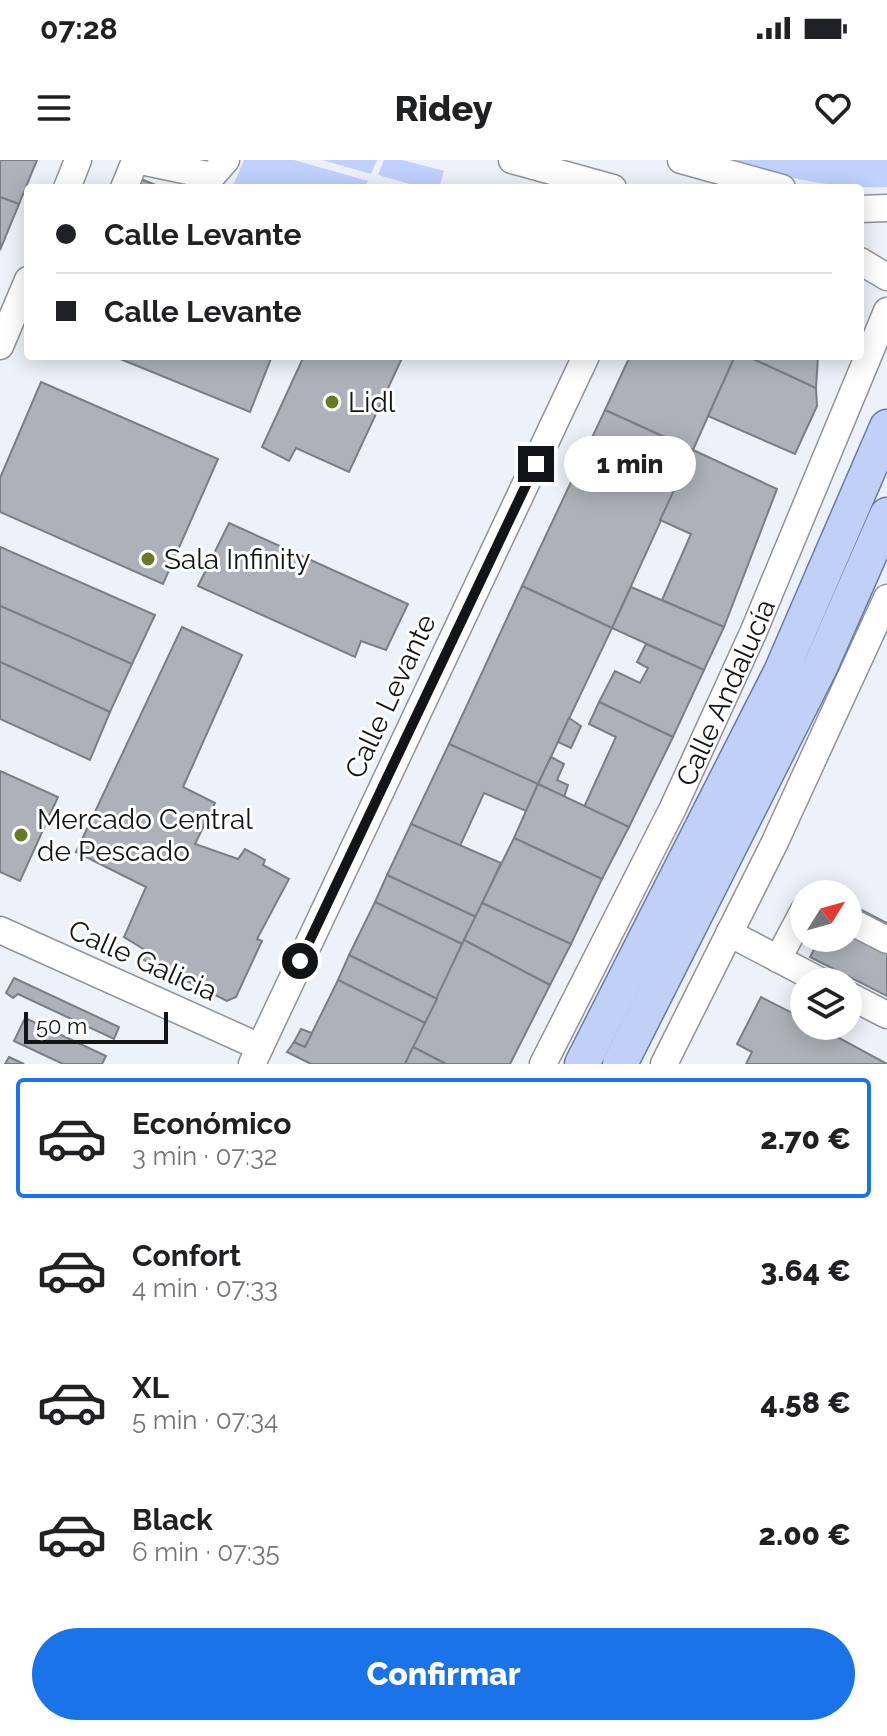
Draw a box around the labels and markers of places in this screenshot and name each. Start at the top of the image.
place label: Lidl [348,386,396,419]
marker: Lidl [323,393,341,411]
place label: Sala Infinity [164,543,311,576]
marker: Sala Infinity [139,550,157,568]
place label: Mercado Central de Pescado [37,803,253,868]
marker: Mercado Central de Pescado [12,826,30,844]

